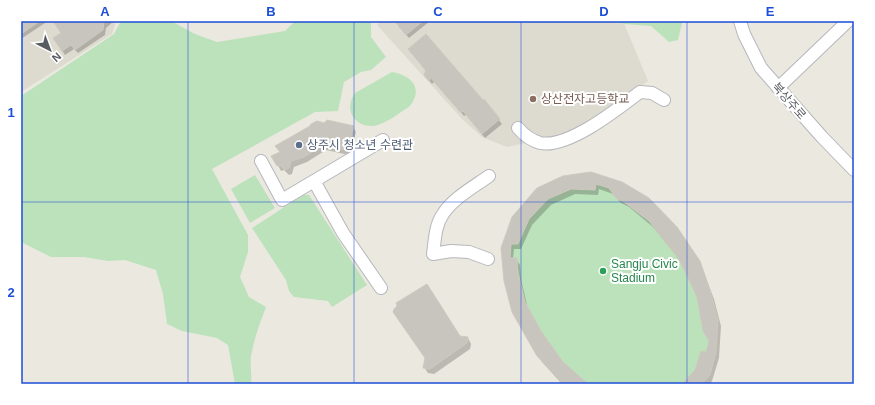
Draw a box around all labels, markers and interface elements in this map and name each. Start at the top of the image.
text: A [100,4,110,19]
text: B [266,4,276,19]
text: C [433,4,443,19]
text: D [599,4,609,19]
text: E [766,4,775,19]
north arrow [30,30,70,70]
text: N [50,50,64,65]
street label: 북상주로 [769,80,809,122]
place label: 상산전자고등학교 [541,92,629,106]
marker: 상산전자고등학교 [528,94,538,104]
text: 1 [7,105,15,120]
place label: 상주시 청소년 수련관 [307,138,413,152]
marker: 상주시 청소년 수련관 [294,140,304,150]
place label: Sangju Civic Stadium [611,257,678,285]
marker: Sangju Civic Stadium [598,266,608,276]
text: 2 [7,285,15,300]

